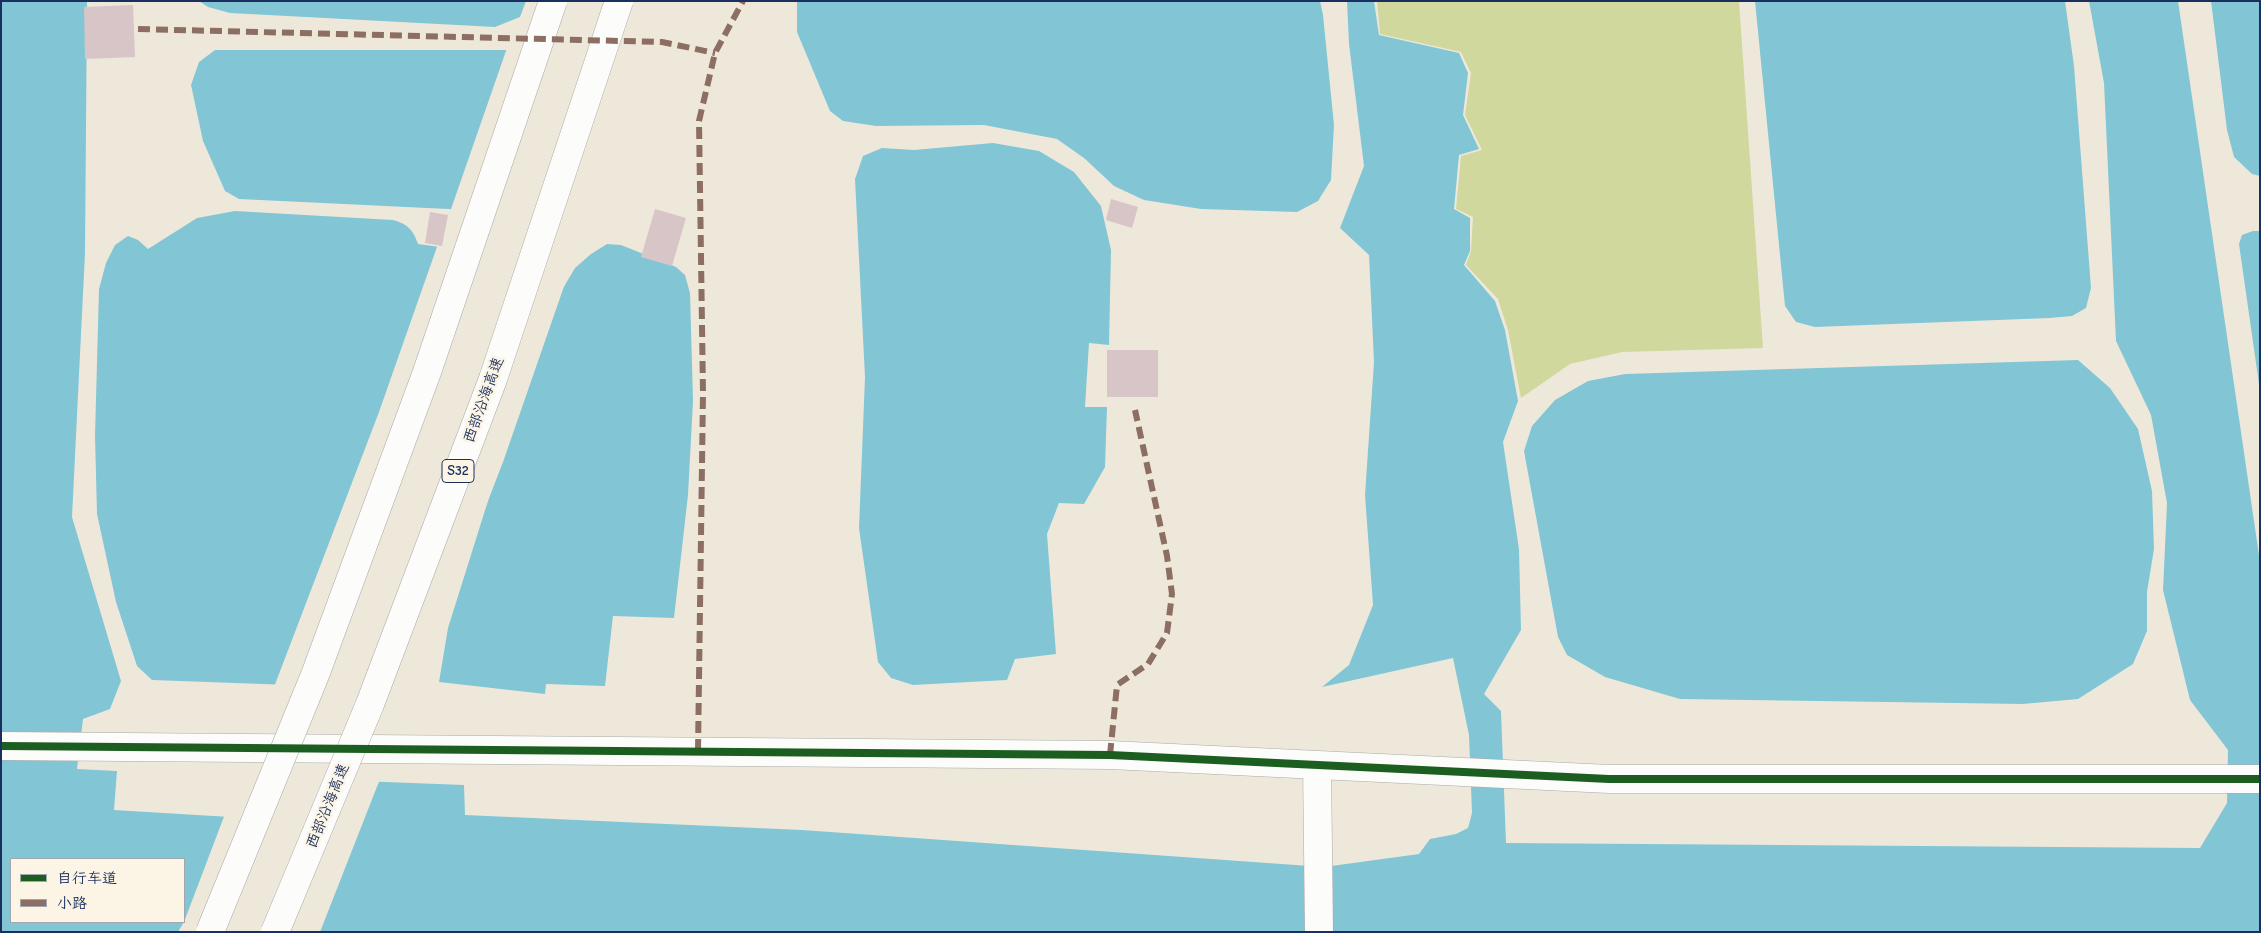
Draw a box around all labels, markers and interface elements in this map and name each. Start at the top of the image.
street label: 西部沿海高速 [460,355,508,445]
road number: S32 [442,460,474,482]
street label: 西部沿海高速 [303,761,353,851]
legend [10,858,185,923]
text: 自行车道 [57,869,117,887]
text: 小路 [57,894,87,912]

